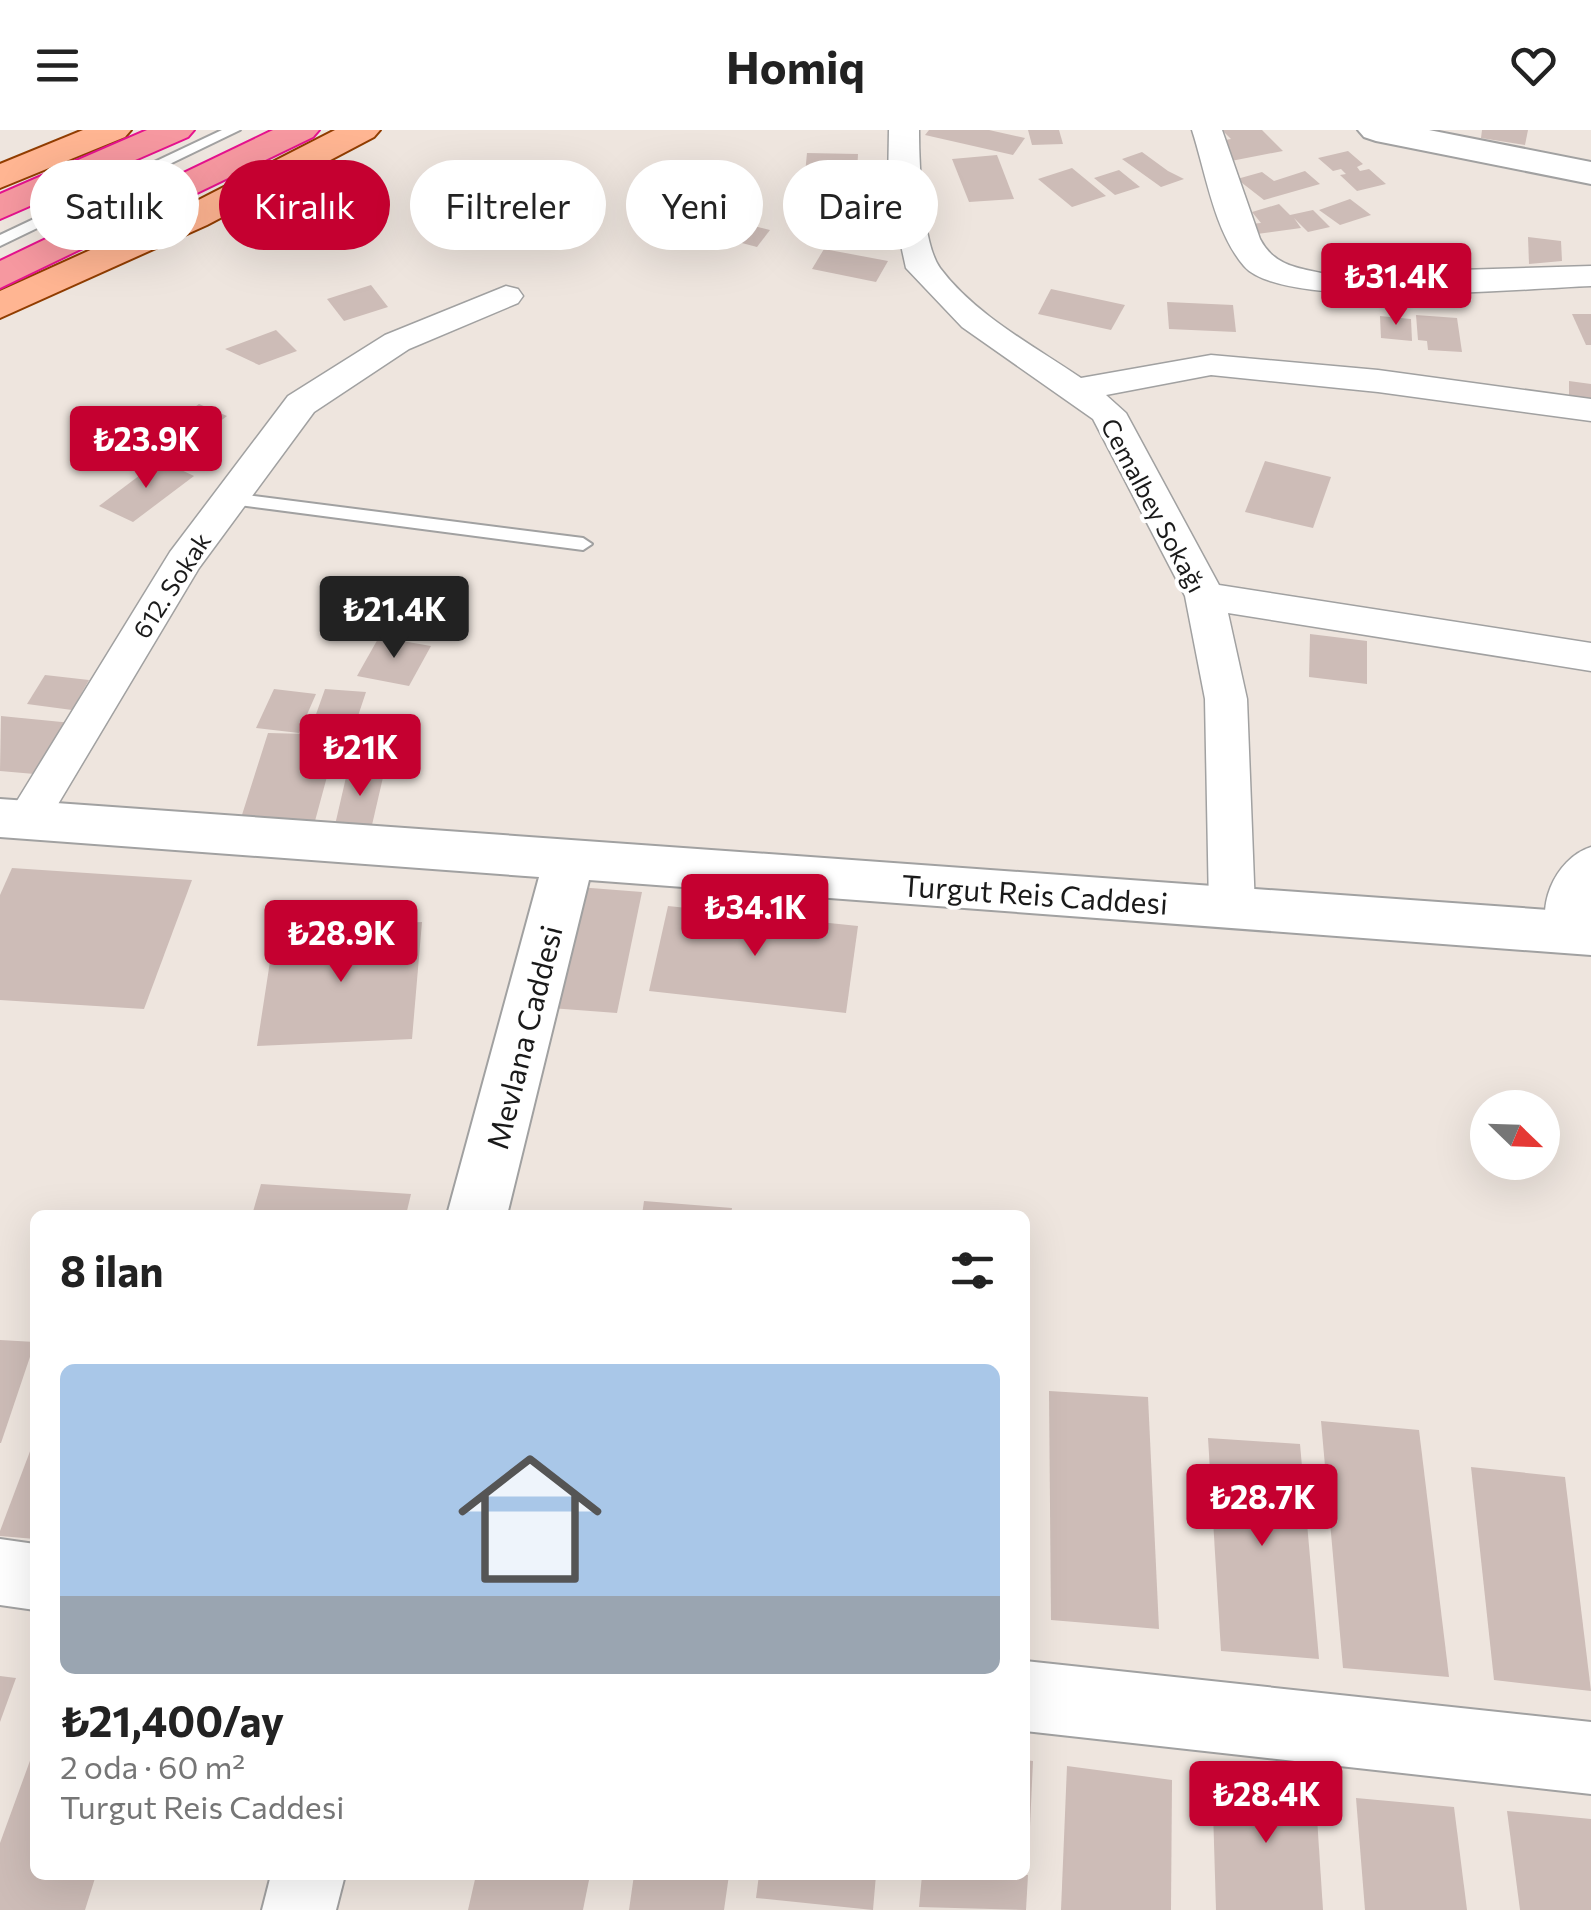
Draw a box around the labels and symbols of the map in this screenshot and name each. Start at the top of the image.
pin: ₺31.4K [1315,243,1477,328]
pin: ₺23.9K [65,406,227,491]
street label: Cemalbey Sokağı [1095,413,1213,597]
street label: 612. Sokak [126,526,217,644]
pin: ₺21.4K [313,576,475,661]
pin: ₺21K [301,714,419,799]
street label: Turgut Reis Caddesi [901,865,1169,921]
pin: ₺34.1K [674,874,836,959]
pin: ₺28.9K [260,900,422,985]
street label: Mevlana Caddesi [477,921,569,1153]
north arrow [1470,1090,1560,1180]
pin: ₺28.7K [1181,1464,1343,1549]
pin: ₺28.4K [1185,1761,1347,1846]

